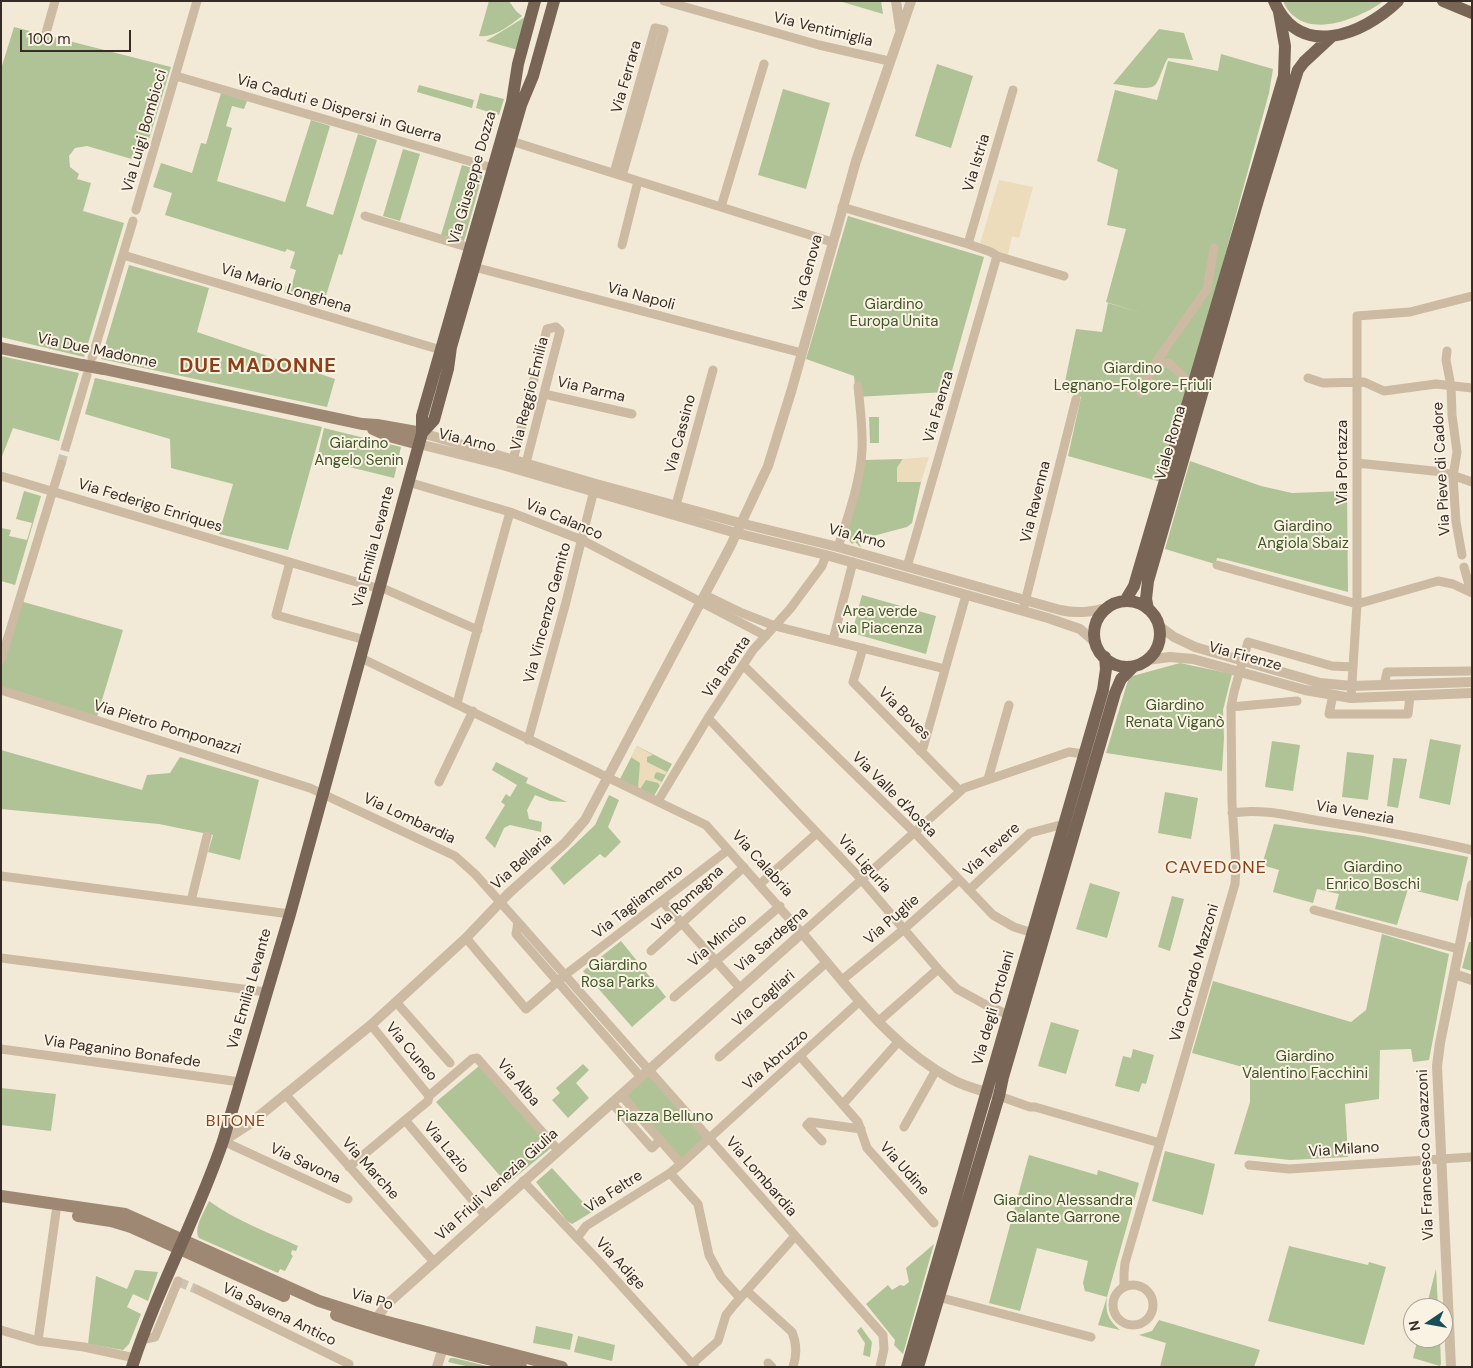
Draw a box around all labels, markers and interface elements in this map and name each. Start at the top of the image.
street label: Via Ventimiglia [771,9,875,51]
scale bar [22,20,134,52]
text: 100 m [28,29,71,49]
street label: Via Ferrara [608,38,646,116]
street label: Via Luigi Bombicci [119,68,171,194]
street label: Via Caduti e Dispersi in Guerra [234,71,444,147]
street label: Via Giuseppe Dozza [445,109,501,247]
street label: Via Istria [960,132,994,194]
street label: Via Genova [789,233,827,313]
street label: Via Mario Longhena [218,261,354,317]
street label: Via Napoli [605,279,677,315]
park label: Giardino Europa Unita [850,296,938,331]
street label: Via Due Madonne [35,330,159,372]
street label: Via Reggio Emilia [507,335,553,453]
district label: DUE MADONNE [178,355,338,379]
park label: Giardino Legnano-Folgore-Friuli [1054,360,1212,395]
street label: Via Faenza [920,369,958,445]
street label: Via Parma [555,373,627,407]
street label: Via Cassino [662,393,700,475]
street label: Via Pieve di Cadore [1429,401,1455,537]
street label: Viale Roma [1152,404,1190,482]
street label: Via Portazza [1334,420,1352,504]
street label: Via Arno [436,425,498,457]
park label: Giardino Angelo Senin [314,435,404,470]
street label: Via Ravenna [1017,459,1055,545]
street label: Via Federigo Enriques [75,475,225,537]
street label: Via Emilia Levante [349,484,399,610]
street label: Via Calanco [523,496,605,544]
park label: Giardino Angiola Sbaiz [1257,518,1349,553]
street label: Via Arno [826,521,888,553]
street label: Via Vincenzo Gemito [521,541,575,685]
park label: Area verde via Piacenza [838,603,922,638]
street label: Via Brenta [699,633,755,701]
street label: Via Firenze [1206,639,1284,675]
street label: Via Boves [874,684,934,744]
street label: Via Pietro Pomponazzi [91,697,243,759]
park label: Giardino Renata Viganò [1125,697,1225,732]
street label: Via Valle d'Aosta [848,749,940,841]
street label: Via Lombardia [360,790,458,848]
street label: Via Venezia [1314,797,1396,829]
street label: Via Tevere [960,819,1024,881]
street label: Via Calabria [728,827,796,901]
street label: Via Bellaria [488,830,556,894]
street label: Via Liguria [833,831,895,897]
district label: CAVEDONE [1164,857,1268,879]
park label: Giardino Enrico Boschi [1326,859,1420,894]
street label: Via Tagliamento [589,861,687,943]
street label: Via Romagna [649,862,727,936]
street label: Via Puglie [861,891,923,949]
street label: Via Corrado Mazzoni [1167,902,1223,1044]
street label: Via Sardegna [732,903,812,977]
street label: Via Mincio [685,911,751,971]
street label: Via Emilia Levante [224,927,276,1051]
street label: Via degli Ortolani [969,949,1019,1067]
park label: Giardino Rosa Parks [581,957,655,992]
street label: Via Cagliari [729,967,799,1031]
street label: Via Cuneo [381,1019,441,1085]
street label: Via Abruzzo [740,1026,812,1094]
street label: Via Paganino Bonafede [42,1032,202,1072]
park label: Giardino Valentino Facchini [1242,1048,1368,1083]
street label: Via Alba [493,1056,543,1110]
street label: Via Francesco Cavazzoni [1414,1069,1438,1241]
park label: Piazza Belluno [617,1108,713,1126]
district label: BITONE [205,1112,267,1132]
street label: Via Lazio [419,1119,473,1177]
street label: Via Friuli Venezia Giulia [432,1125,562,1245]
street label: Via Marche [337,1134,403,1204]
street label: Via Lombardia [722,1134,800,1220]
street label: Via Udine [875,1139,933,1199]
street label: Via Milano [1308,1139,1380,1161]
street label: Via Savona [267,1140,343,1188]
street label: Via Feltre [582,1167,646,1217]
park label: Giardino Alessandra Galante Garrone [993,1192,1133,1227]
street label: Via Adige [591,1234,649,1294]
street label: Via Savena Antico [219,1280,339,1350]
street label: Via Po [349,1285,395,1315]
north arrow [1403,1298,1453,1348]
text: N [1404,1319,1424,1333]

